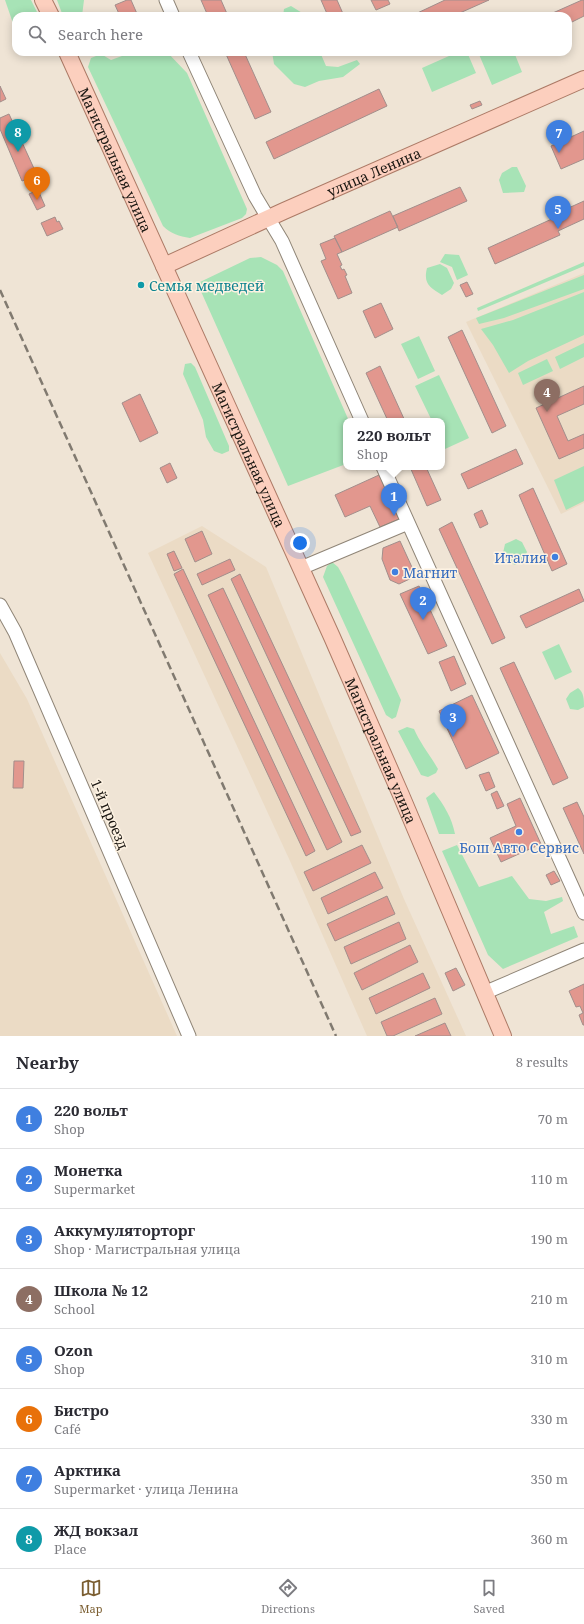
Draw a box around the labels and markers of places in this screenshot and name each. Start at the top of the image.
pin: 8 [5,119,31,152]
pin: 7 [546,120,572,153]
pin: 6 [24,167,50,200]
pin: 5 [545,196,571,229]
place label: Семья медведей [149,276,264,295]
marker: Семья медведей [136,280,146,290]
pin: 4 [534,379,560,412]
pin: 1 [381,483,407,516]
place label: Италия [494,548,547,567]
marker: Италия [550,552,560,562]
place label: Магнит [403,563,458,582]
marker: Магнит [390,567,400,577]
pin: 2 [410,587,436,620]
pin: 3 [440,704,466,737]
marker: Бош Авто Сервис [514,827,524,837]
place label: Бош Авто Сервис [459,838,579,857]

